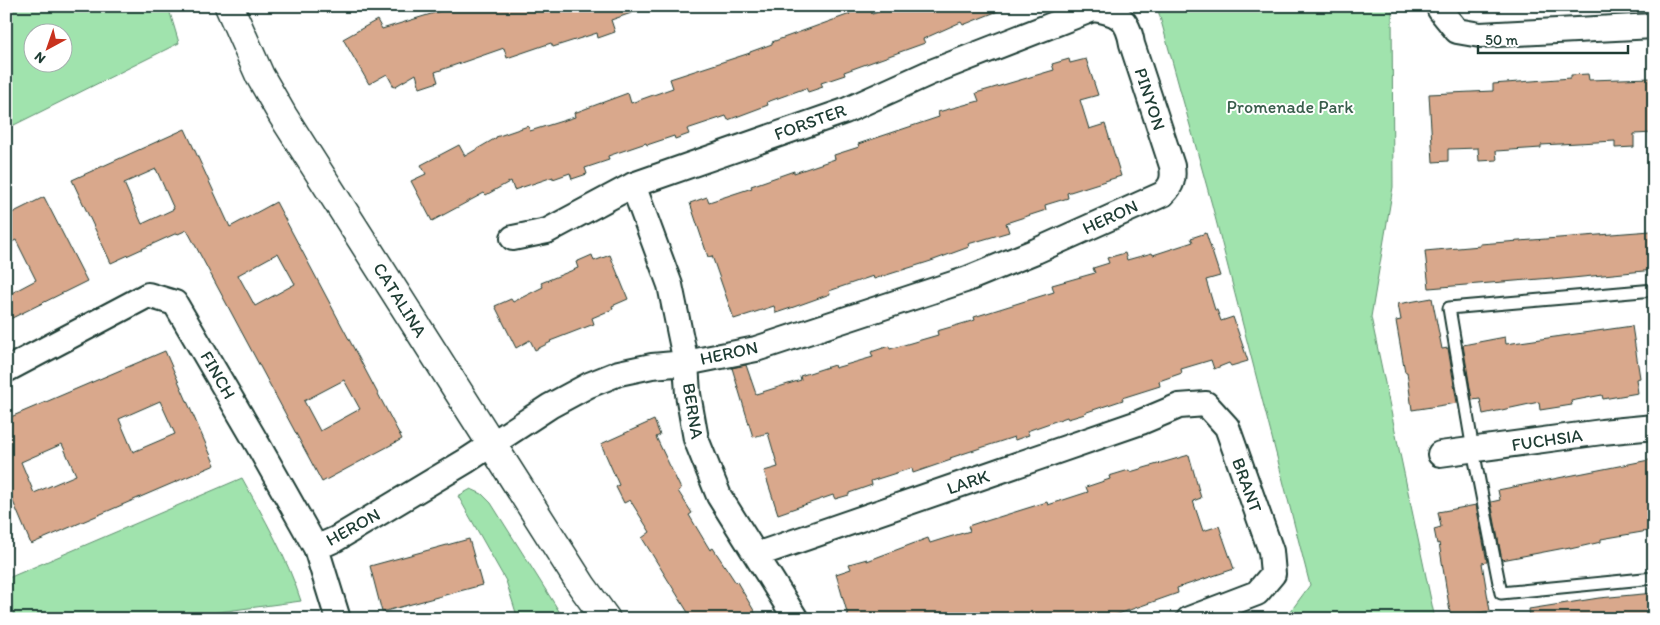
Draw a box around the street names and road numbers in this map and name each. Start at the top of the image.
street label: PINYON [1130,65,1170,133]
street label: FORSTER [771,99,849,145]
street label: HERON [1079,195,1141,239]
street label: CATALINA [368,258,432,342]
street label: HERON [698,336,760,370]
street label: FINCH [195,347,241,403]
street label: BERNA [678,381,708,441]
street label: FUCHSIA [1510,424,1584,456]
street label: BRANT [1227,455,1267,515]
street label: LARK [944,464,993,499]
street label: HERON [322,503,384,551]

